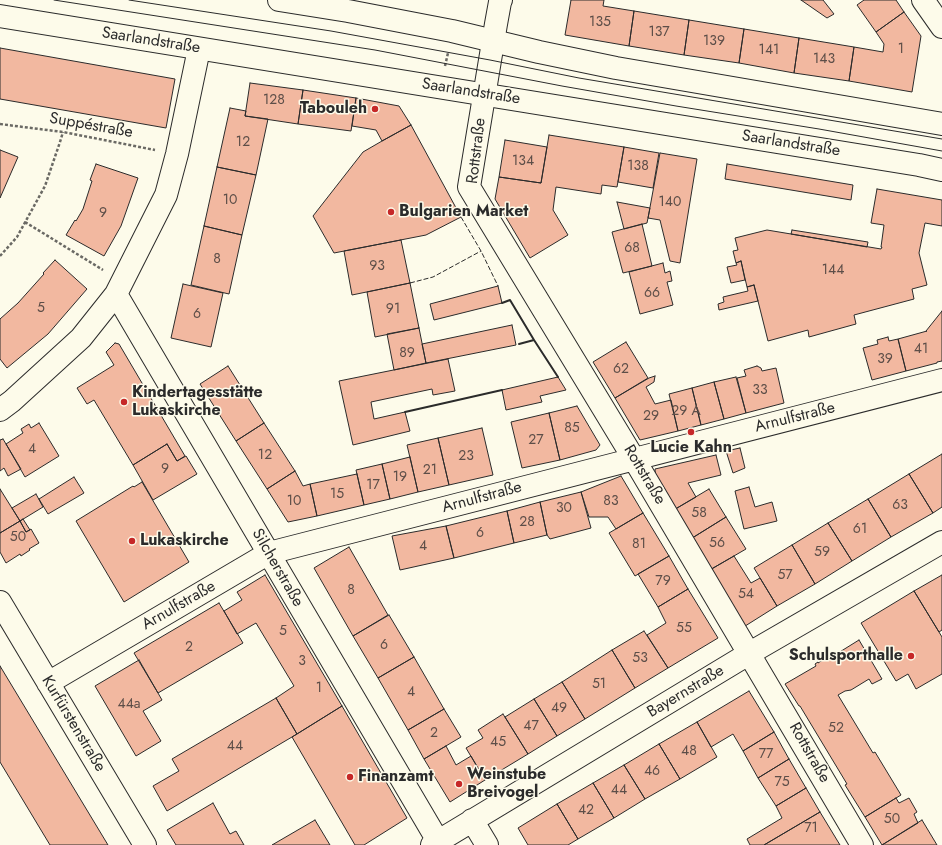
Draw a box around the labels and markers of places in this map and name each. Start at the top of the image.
place label: Tabouleh [300,99,367,119]
marker: Tabouleh [370,104,380,114]
place label: Bulgarien Market [399,202,528,222]
marker: Bulgarien Market [386,207,396,217]
place label: Kindertagesstätte Lukaskirche [132,383,263,421]
marker: Kindertagesstätte Lukaskirche [119,397,129,407]
marker: Lucie Kahn [686,427,696,437]
place label: Lucie Kahn [650,438,732,458]
place label: Lukaskirche [140,531,229,551]
marker: Lukaskirche [127,536,137,546]
place label: Schulsporthalle [789,646,903,666]
marker: Schulsporthalle [906,651,916,661]
place label: Weinstube Breivogel [467,765,546,803]
place label: Finanzamt [358,767,433,787]
marker: Finanzamt [345,772,355,782]
marker: Weinstube Breivogel [454,779,464,789]

